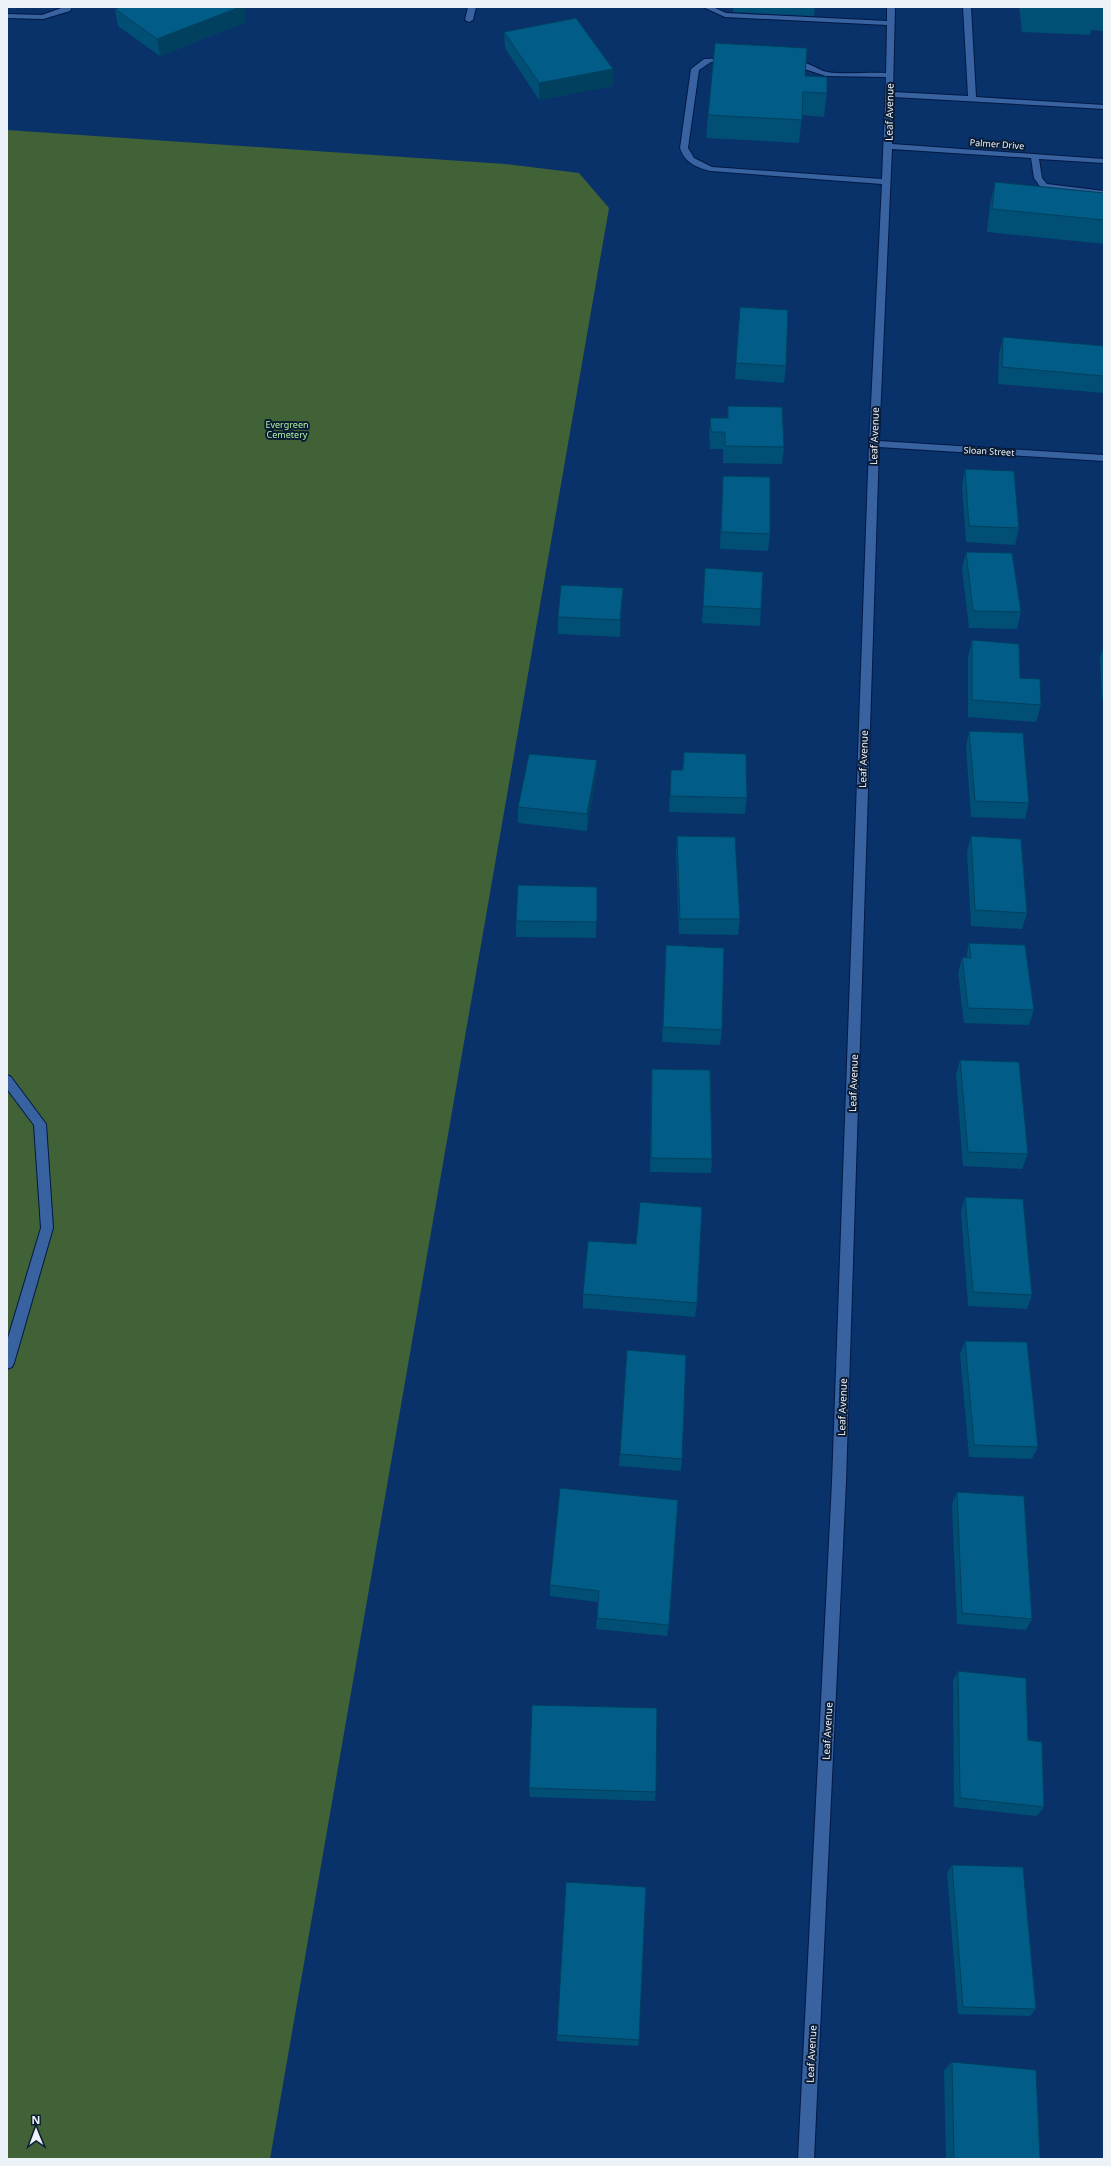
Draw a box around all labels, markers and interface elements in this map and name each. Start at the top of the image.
street label: Leaf Avenue [881,83,897,141]
street label: Palmer Drive [969,136,1025,152]
street label: Leaf Avenue [866,407,882,465]
park label: Evergreen Cemetery [265,418,309,441]
street label: Sloan Street [963,443,1015,459]
street label: Leaf Avenue [855,730,871,788]
street label: Leaf Avenue [845,1054,861,1112]
street label: Leaf Avenue [834,1378,850,1436]
street label: Leaf Avenue [819,1701,836,1760]
street label: Leaf Avenue [803,2024,820,2083]
north arrow [16,2110,56,2150]
text: N [31,2112,40,2127]

